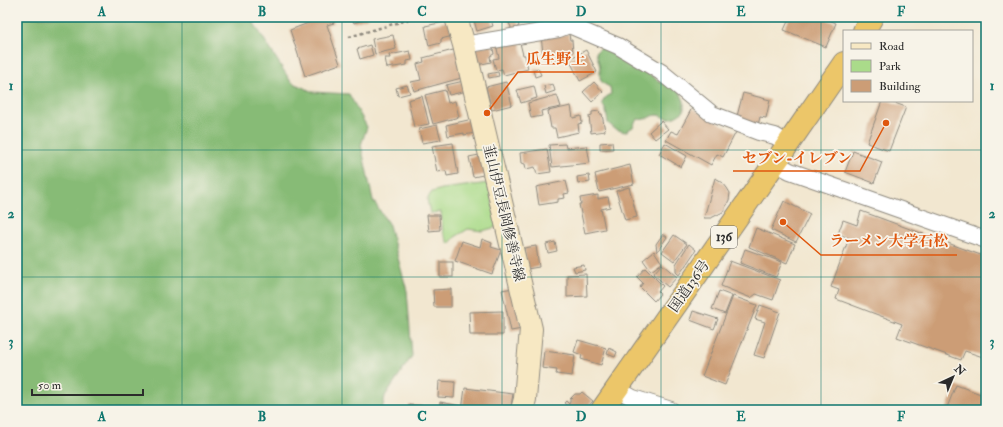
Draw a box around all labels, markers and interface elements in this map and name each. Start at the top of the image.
text: A [97,4,107,20]
text: B [258,4,266,20]
text: C [417,4,427,20]
text: D [576,4,587,20]
text: E [736,4,746,20]
text: F [897,4,906,20]
legend [843,30,973,102]
text: Road [879,39,904,54]
callout: 瓜生野上 [518,45,594,72]
text: 瓜生野上 [526,50,586,69]
text: Park [879,59,901,74]
text: 1 [9,78,14,94]
text: 1 [990,78,995,94]
text: Building [879,79,922,94]
street label: 韮山伊豆長岡修善寺線 [480,143,528,283]
callout: セブン-イレブン [733,144,860,171]
text: セブン-イレブン [742,149,852,168]
text: 2 [8,206,15,222]
text: 2 [989,206,996,222]
road number: 136 [711,226,737,248]
callout: ラーメン大学石松 [821,228,957,255]
text: ラーメン大学石松 [829,232,949,251]
street label: 国道136号 [665,257,713,315]
text: 3 [9,334,14,350]
text: 3 [990,334,995,350]
north arrow [933,357,973,397]
text: N [951,361,968,379]
scale bar [32,371,143,397]
text: 50 m [38,378,62,393]
text: A [97,409,107,425]
text: B [258,409,266,425]
text: C [417,409,427,425]
text: D [576,409,587,425]
text: E [736,409,746,425]
text: F [897,409,906,425]

